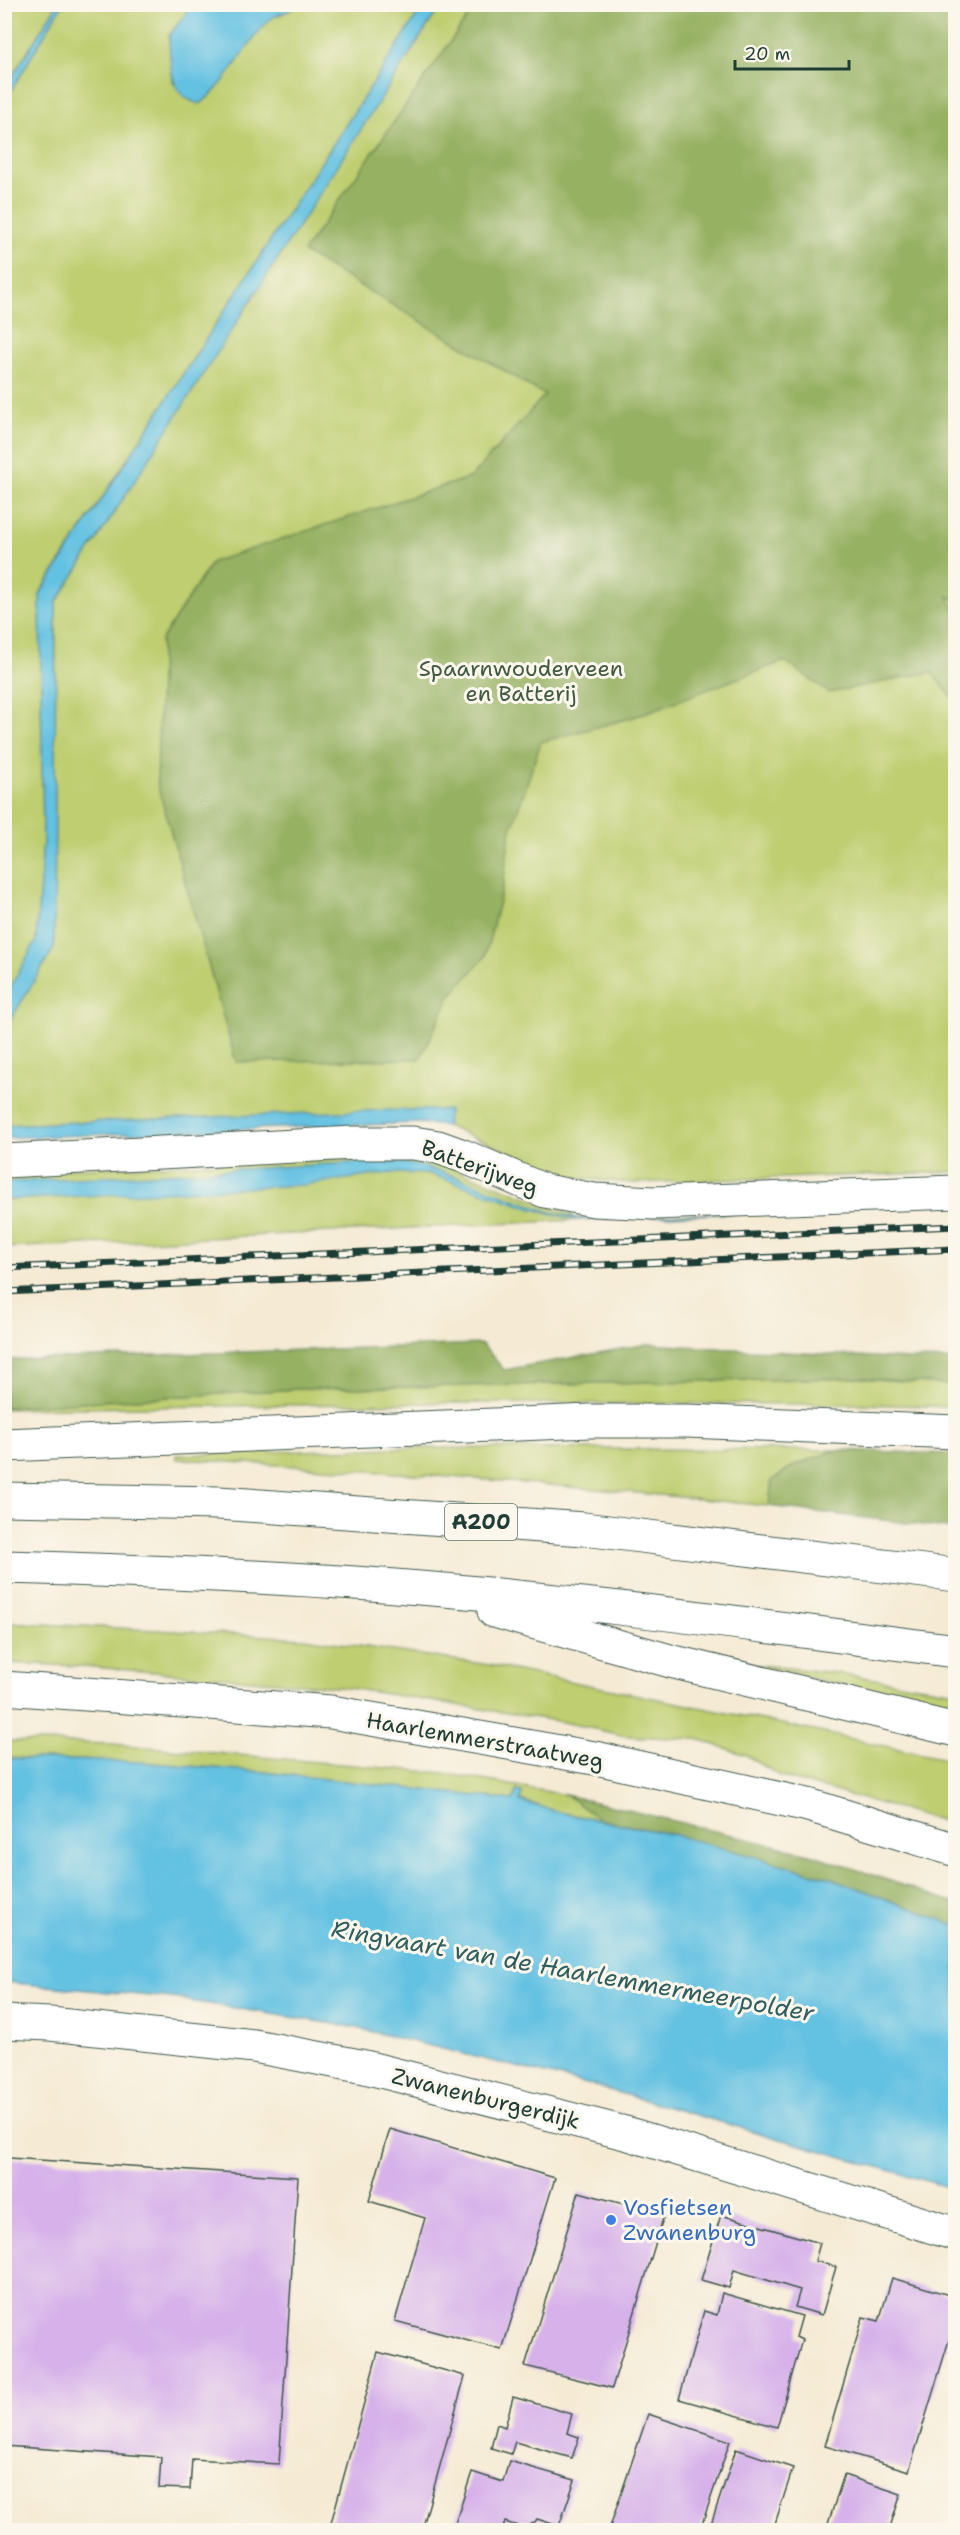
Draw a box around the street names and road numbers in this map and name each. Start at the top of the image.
street label: Batterijweg [417,1133,542,1202]
road number: A200 [445,1504,517,1540]
street label: Haarlemmerstraatweg [364,1705,606,1776]
street label: Zwanenburgerdijk [389,2061,583,2136]

